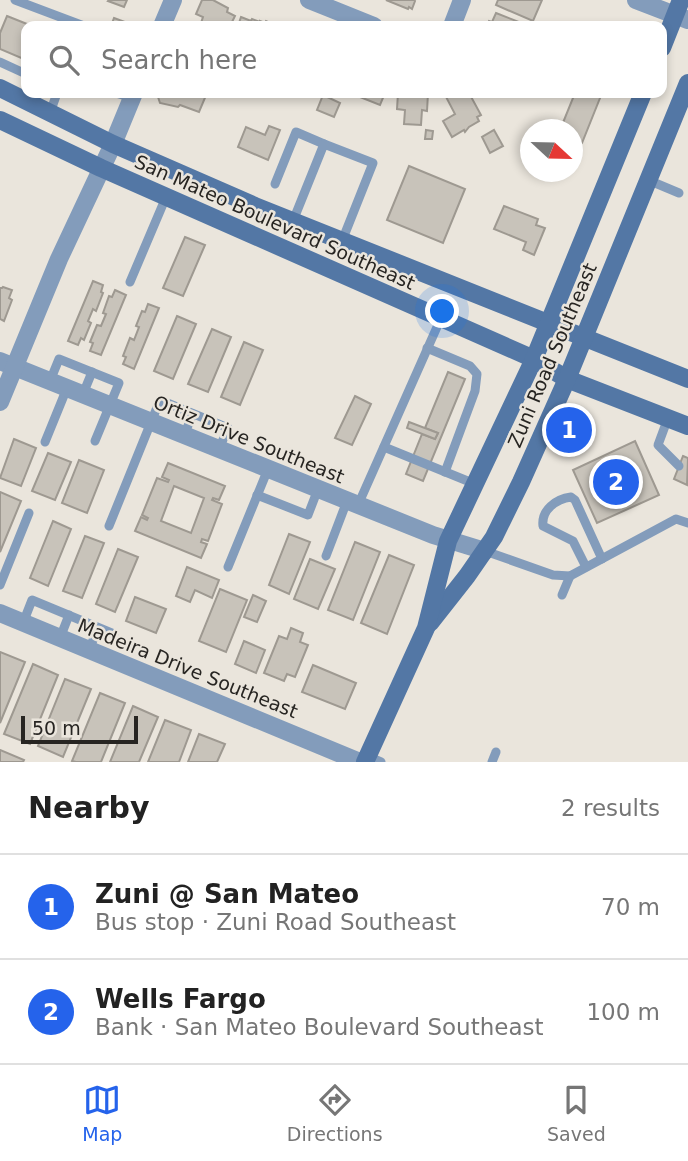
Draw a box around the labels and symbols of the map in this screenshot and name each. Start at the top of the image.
north arrow [520,119,583,182]
street label: San Mateo Boulevard Southeast [131,150,419,294]
street label: Zuni Road Southeast [503,260,601,450]
your location [425,294,459,328]
street label: Ortiz Drive Southeast [150,391,348,487]
pin: 1 [546,404,592,456]
pin: 2 [593,456,639,508]
street label: Madeira Drive Southeast [75,614,301,722]
scale bar [21,713,138,745]

